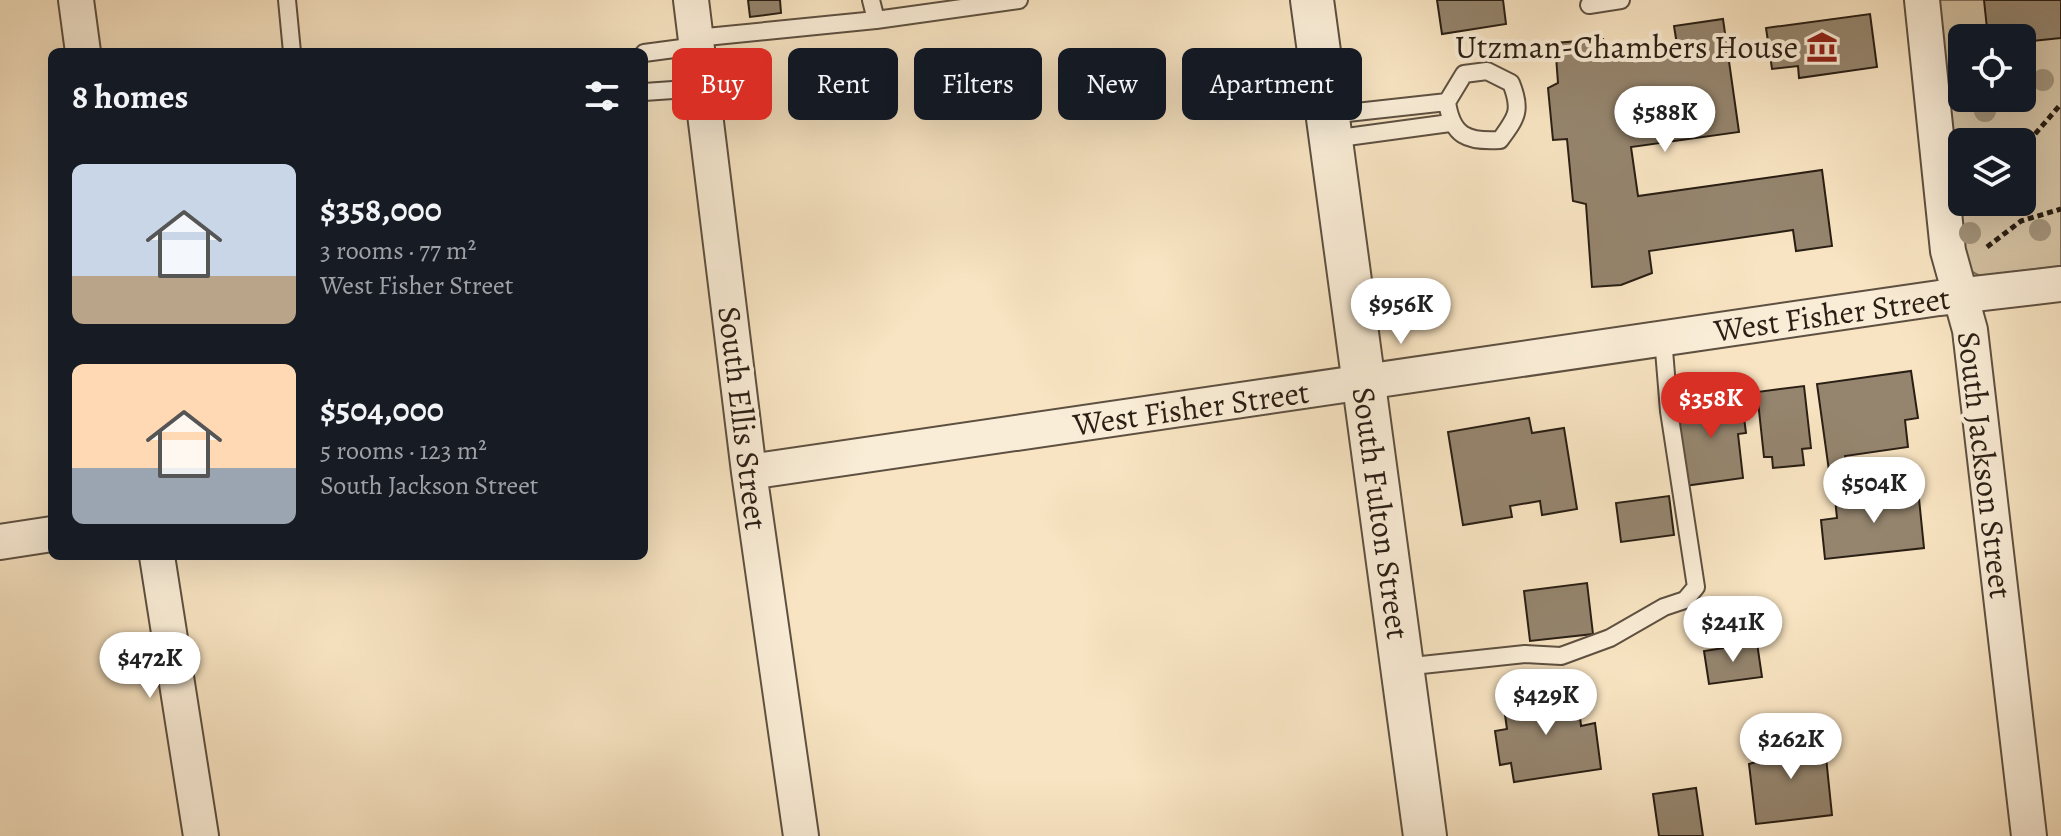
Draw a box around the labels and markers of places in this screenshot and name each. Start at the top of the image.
place label: Utzman-Chambers House [1455,25,1798,69]
museum icon: Utzman-Chambers House [1805,30,1839,64]
pin: $588K [1609,86,1721,154]
pin: $956K [1345,278,1457,346]
pin: $358K [1655,372,1767,440]
pin: $504K [1818,457,1930,525]
pin: $241K [1677,596,1789,664]
pin: $472K [94,632,206,700]
pin: $429K [1490,669,1602,737]
pin: $262K [1735,713,1847,781]

